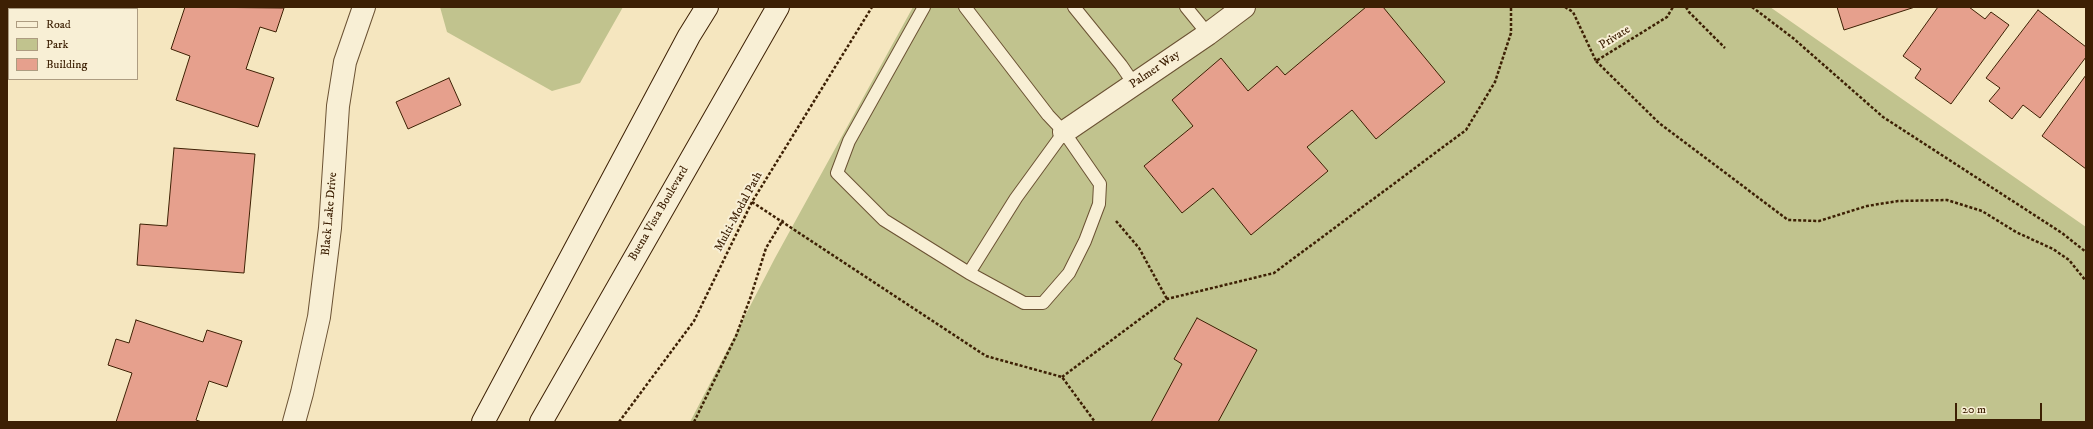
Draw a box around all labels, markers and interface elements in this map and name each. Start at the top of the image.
legend [8,8,138,80]
text: Road [46,17,71,32]
street label: Private [1597,23,1633,53]
text: Park [46,37,68,52]
street label: Palmer Way [1127,48,1183,92]
text: Building [46,57,87,72]
street label: Buena Vista Boulevard [626,164,692,264]
street label: Multi-Modal Path [712,170,766,254]
street label: Black Lake Drive [319,172,341,256]
scale bar [1957,395,2044,421]
text: 20 m [1962,402,1986,417]

